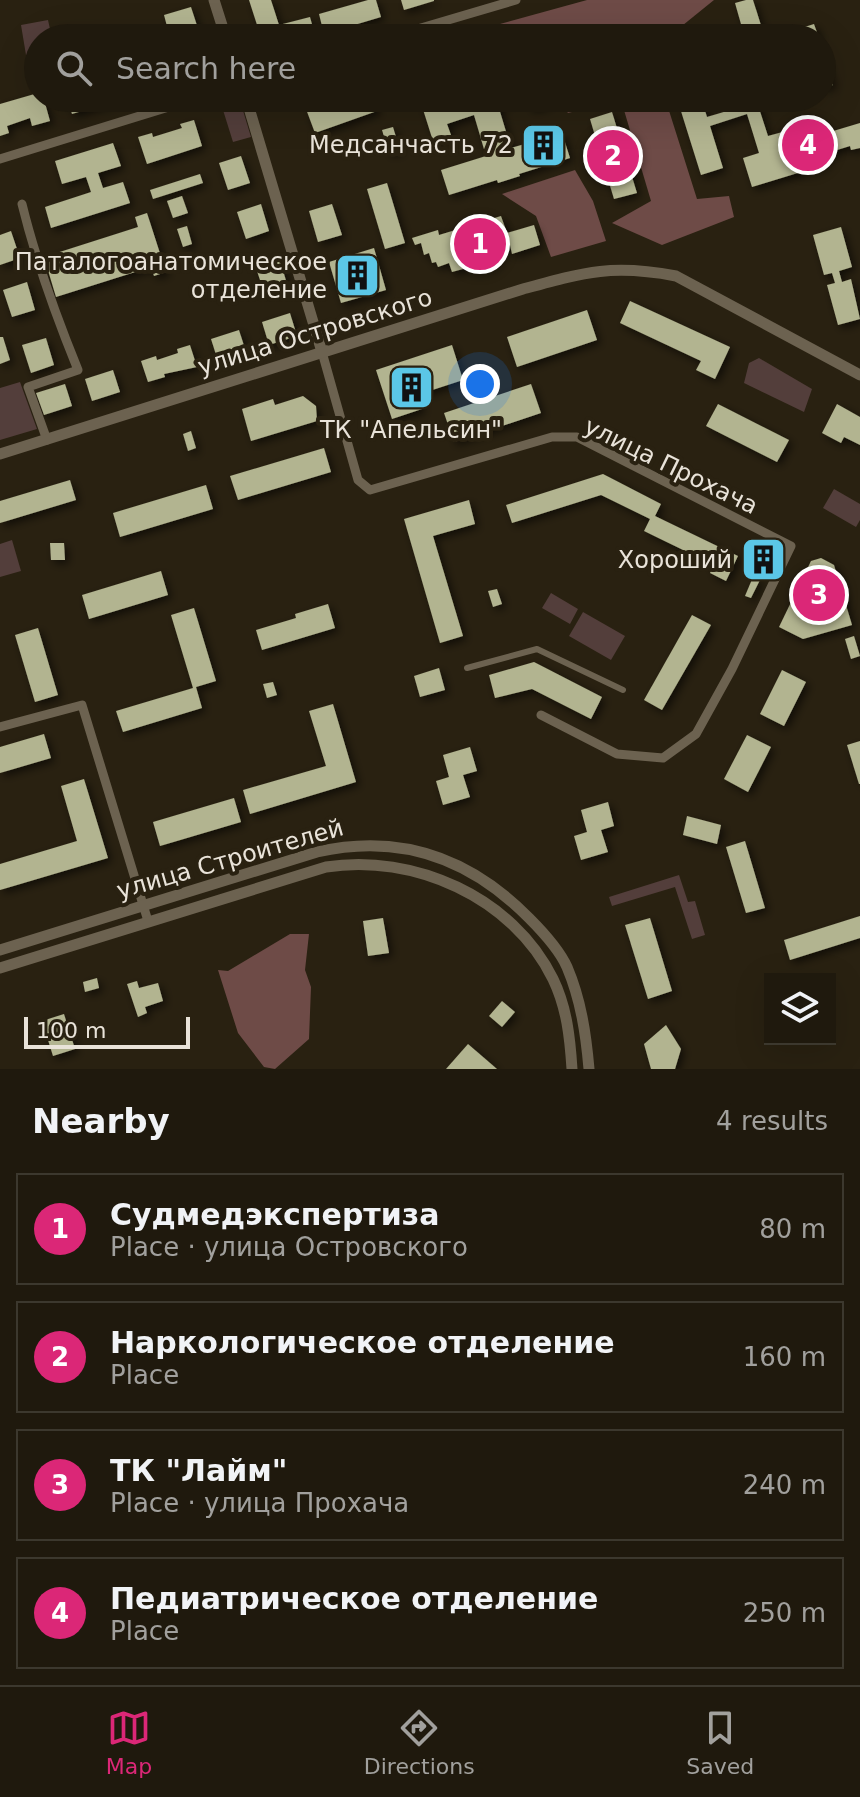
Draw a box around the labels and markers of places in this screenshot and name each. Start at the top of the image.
pin: 4 [782,115,834,175]
building icon: Медсанчасть 72 [520,121,568,169]
pin: 2 [587,126,639,186]
place label: Медсанчасть 72 [309,131,513,159]
pin: 1 [454,214,506,274]
place label: Паталогоанатомическое отделение [15,248,327,304]
building icon: Паталогоанатомическое отделение [334,252,382,300]
building icon: ТК "Апельсин" [387,364,435,412]
place label: ТК "Апельсин" [319,416,502,444]
building icon: Хороший [739,536,787,584]
place label: Хороший [618,546,732,574]
pin: 3 [793,565,845,625]

